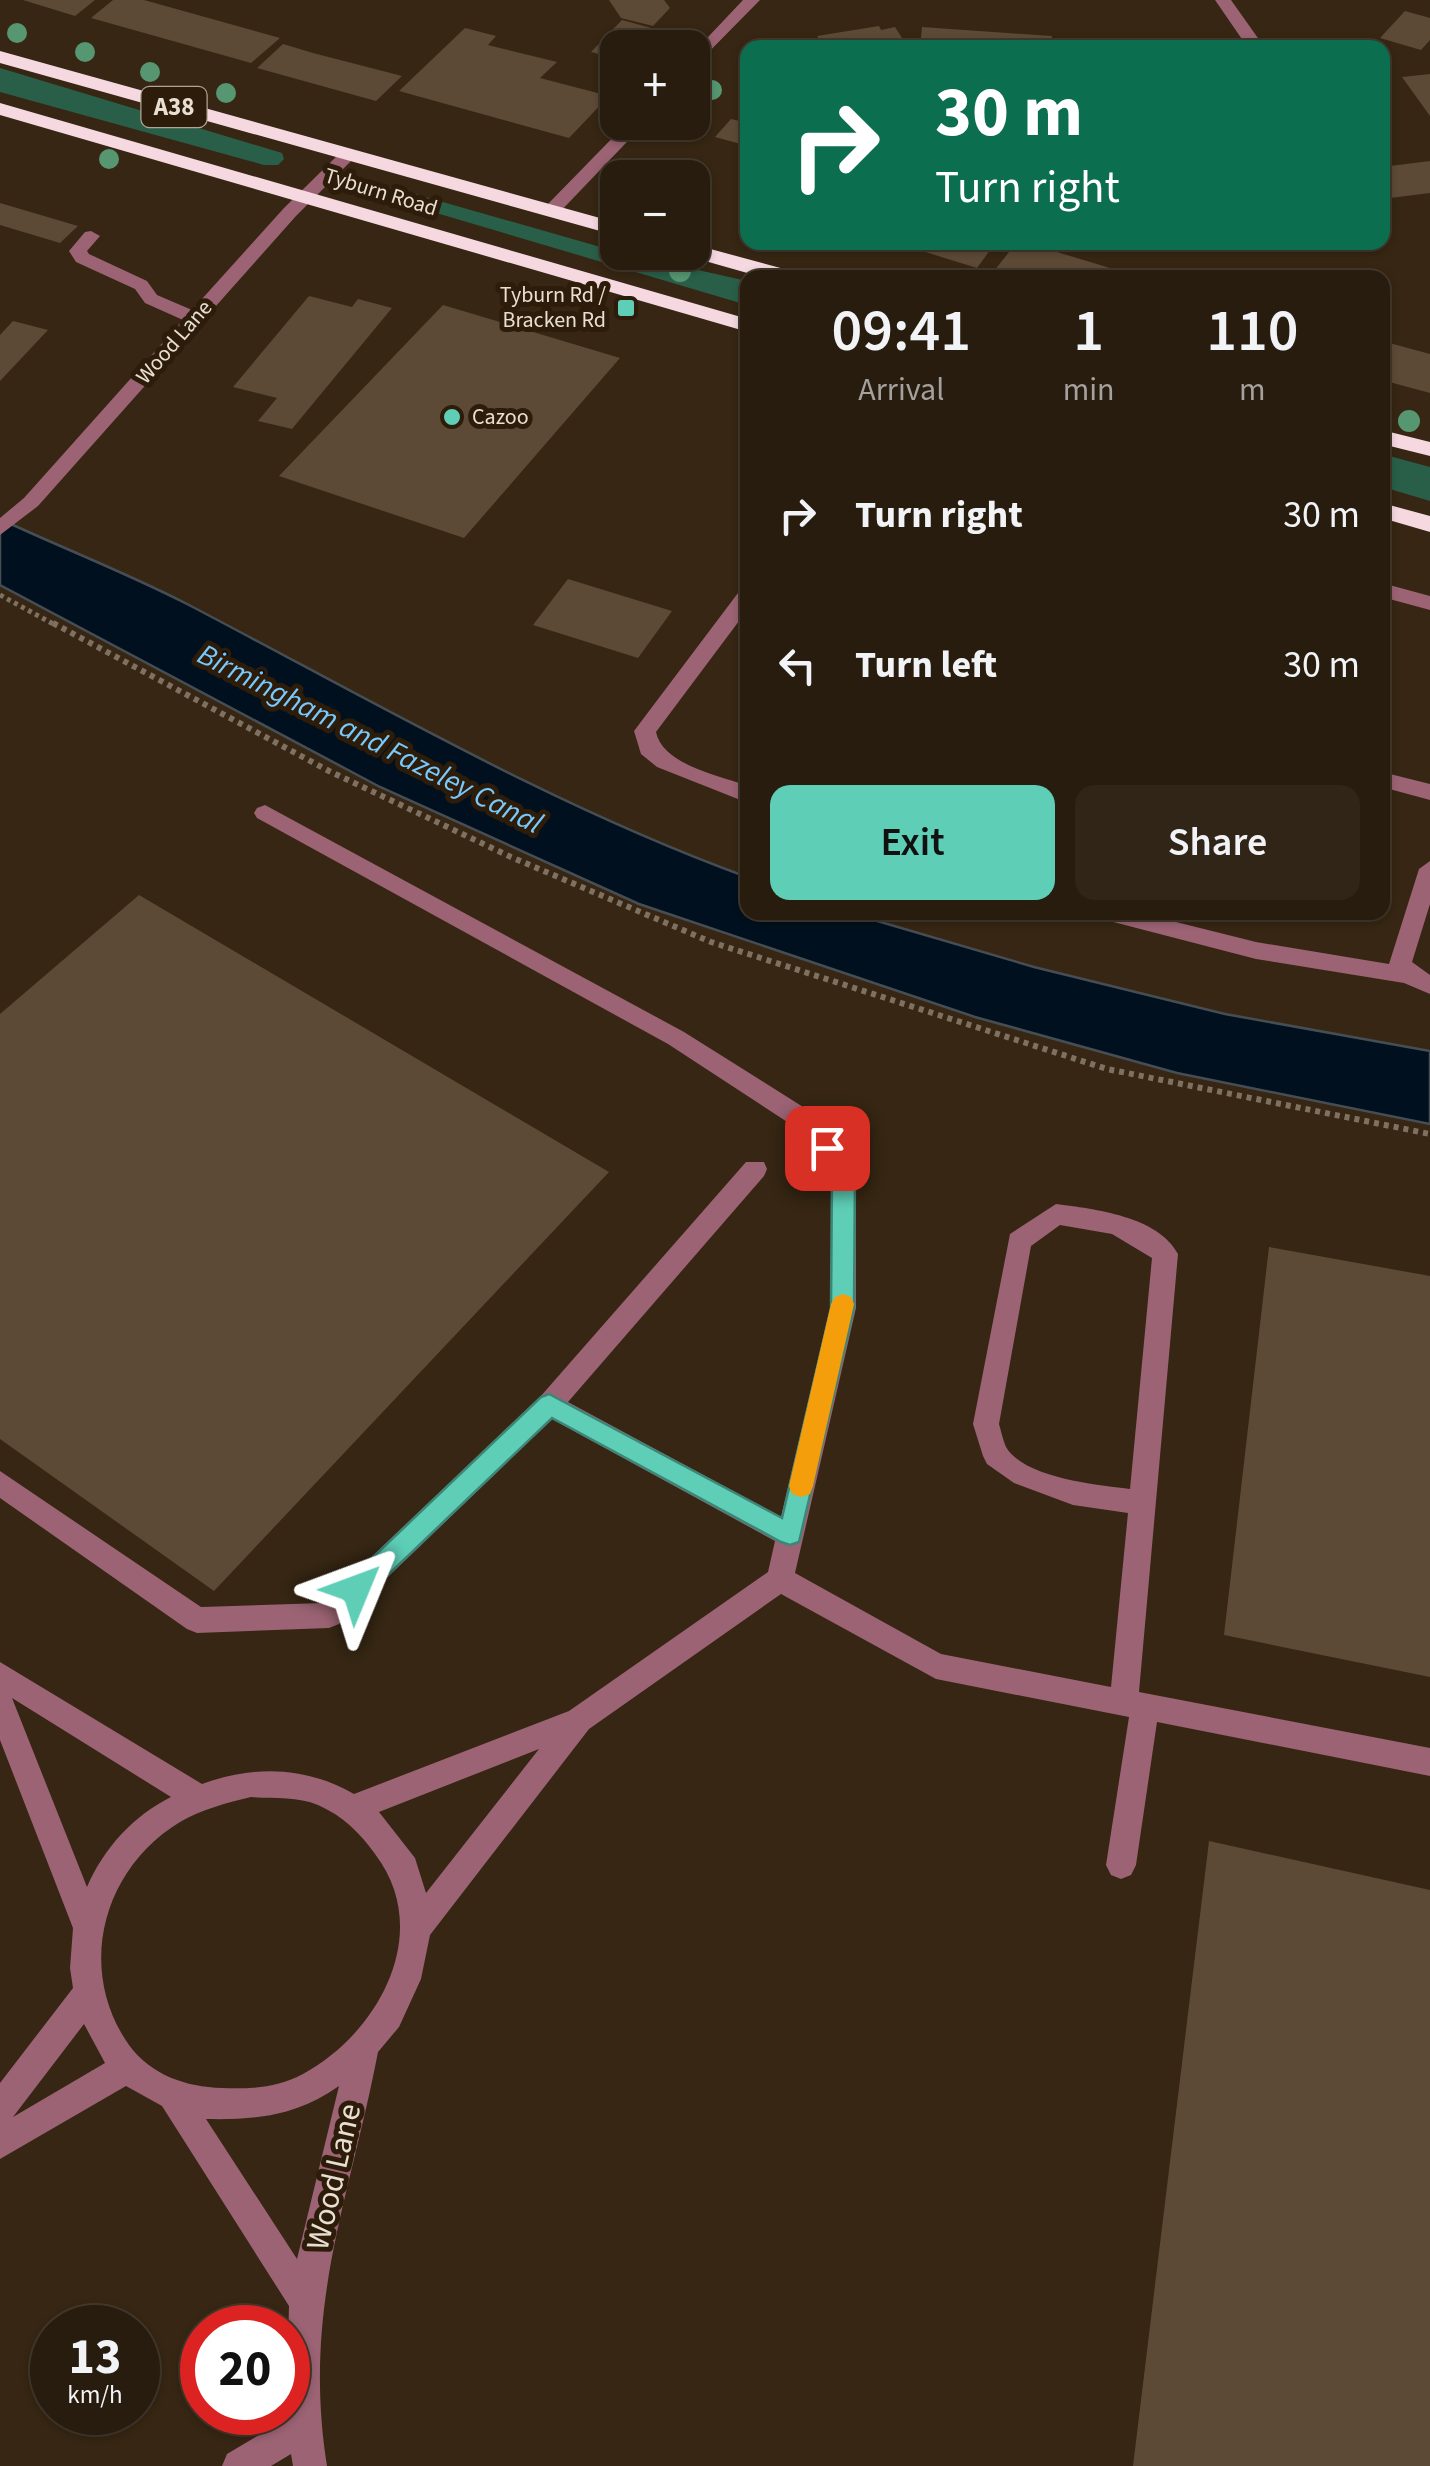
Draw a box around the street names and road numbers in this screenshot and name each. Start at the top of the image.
road number: A38 [142,87,206,127]
street label: Tyburn Road [320,160,442,224]
street label: Wood Lane [128,293,220,391]
street label: Wood Lane [295,2099,373,2255]

